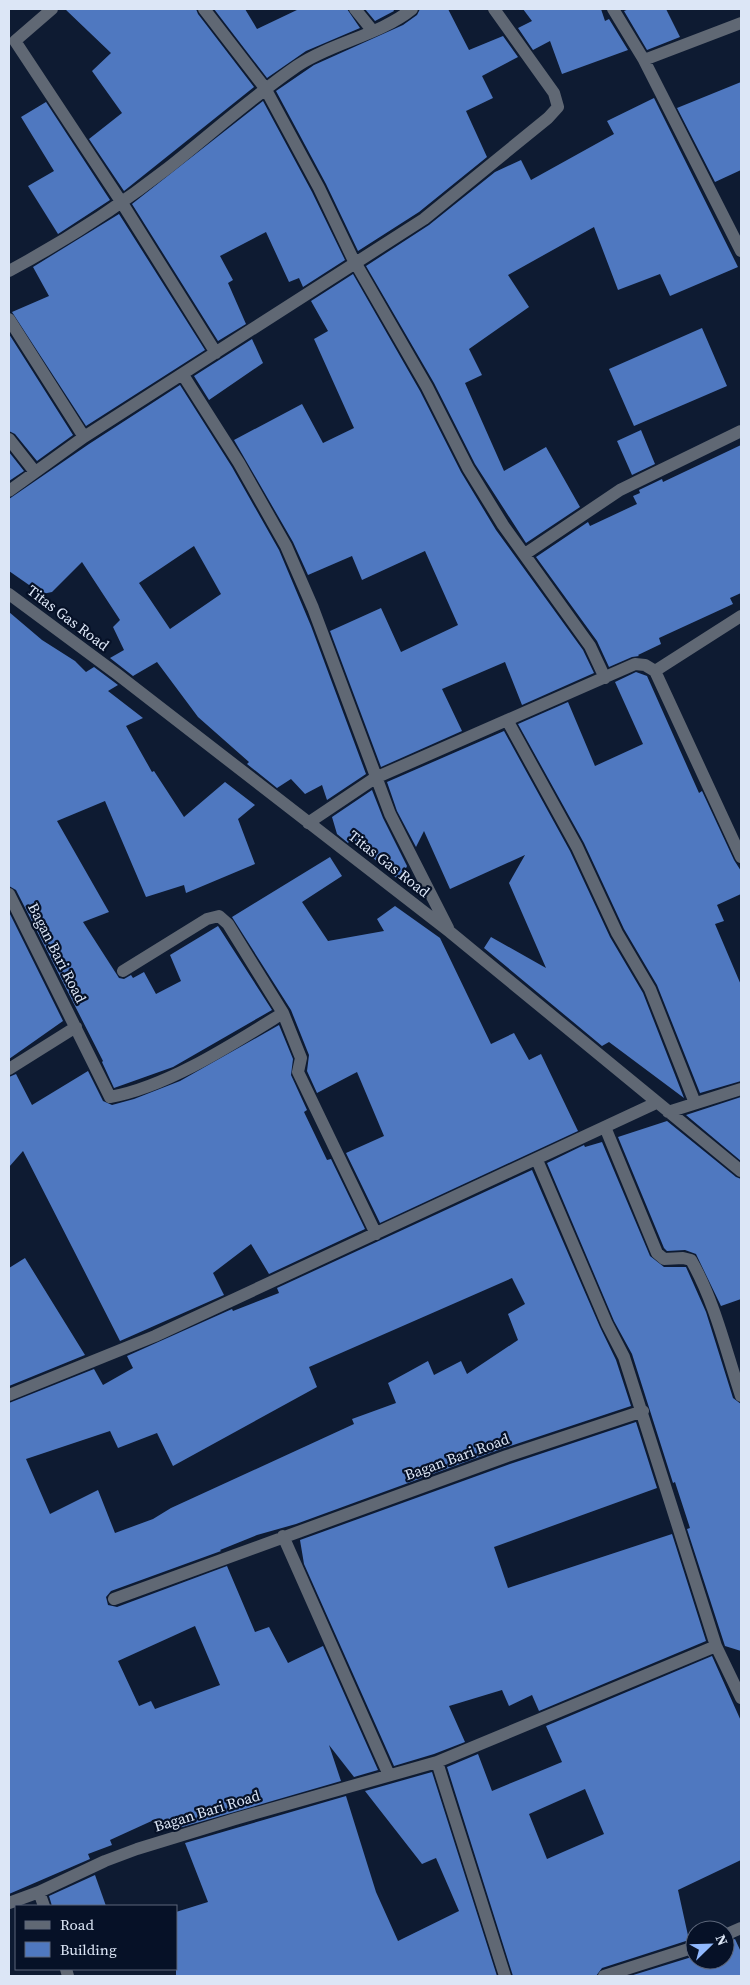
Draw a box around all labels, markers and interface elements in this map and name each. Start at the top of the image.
street label: Titas Gas Road [23,580,114,656]
street label: Titas Gas Road [344,825,435,902]
street label: Bagan Bari Road [23,899,92,1007]
street label: Bagan Bari Road [402,1428,512,1485]
street label: Bagan Bari Road [151,1784,263,1837]
legend [15,1905,178,1970]
text: Road [60,1914,94,1935]
north arrow [685,1920,735,1970]
text: N [711,1931,733,1949]
text: Building [60,1939,117,1960]

